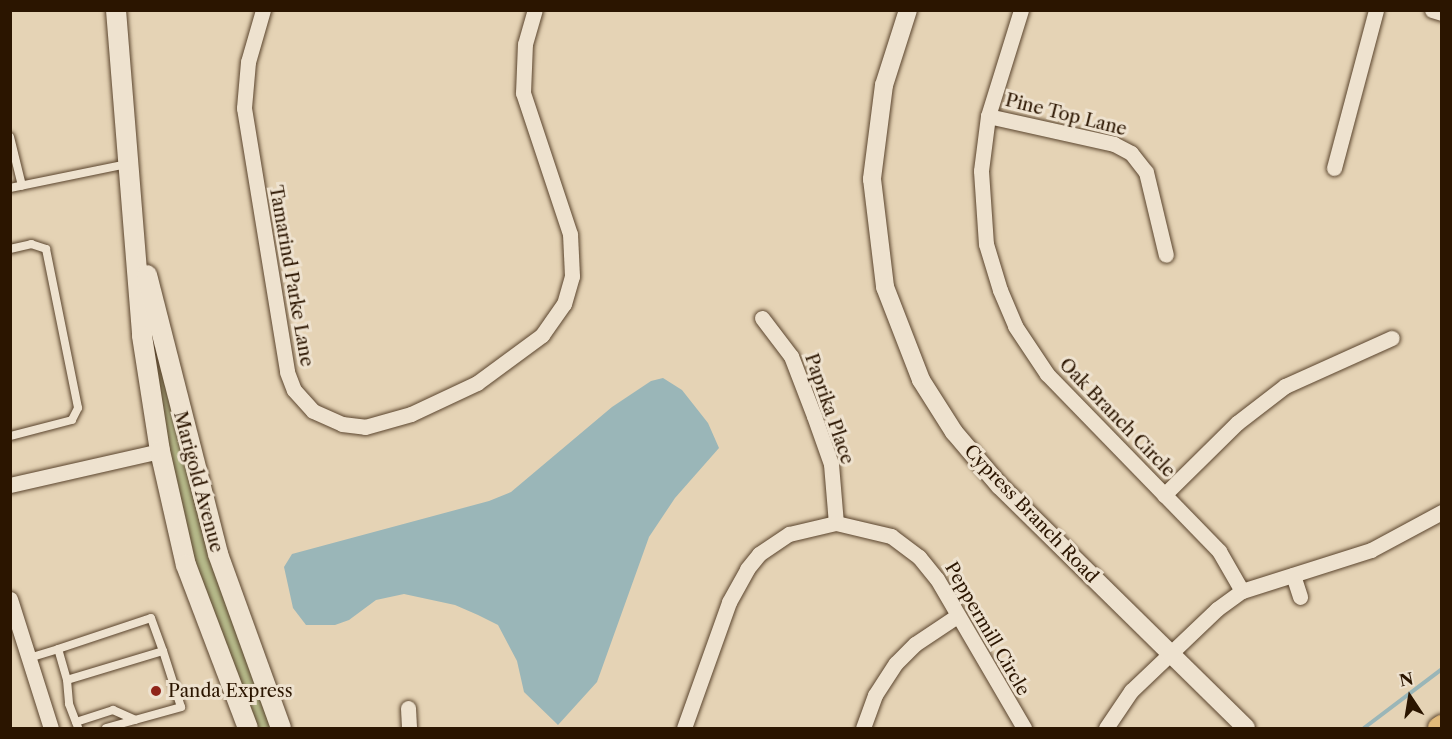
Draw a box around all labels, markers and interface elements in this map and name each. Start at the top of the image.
street label: Pine Top Lane [1003,89,1129,141]
street label: Tamarind Parke Lane [264,184,318,368]
street label: Paprika Place [800,351,858,467]
street label: Oak Branch Circle [1055,354,1179,482]
street label: Marigold Avenue [169,409,227,555]
street label: Cypress Branch Road [959,440,1103,588]
street label: Peppermill Circle [940,558,1034,700]
north arrow [1380,667,1440,727]
text: N [1397,668,1415,691]
place label: Panda Express [168,680,293,702]
marker: Panda Express [149,684,163,698]

